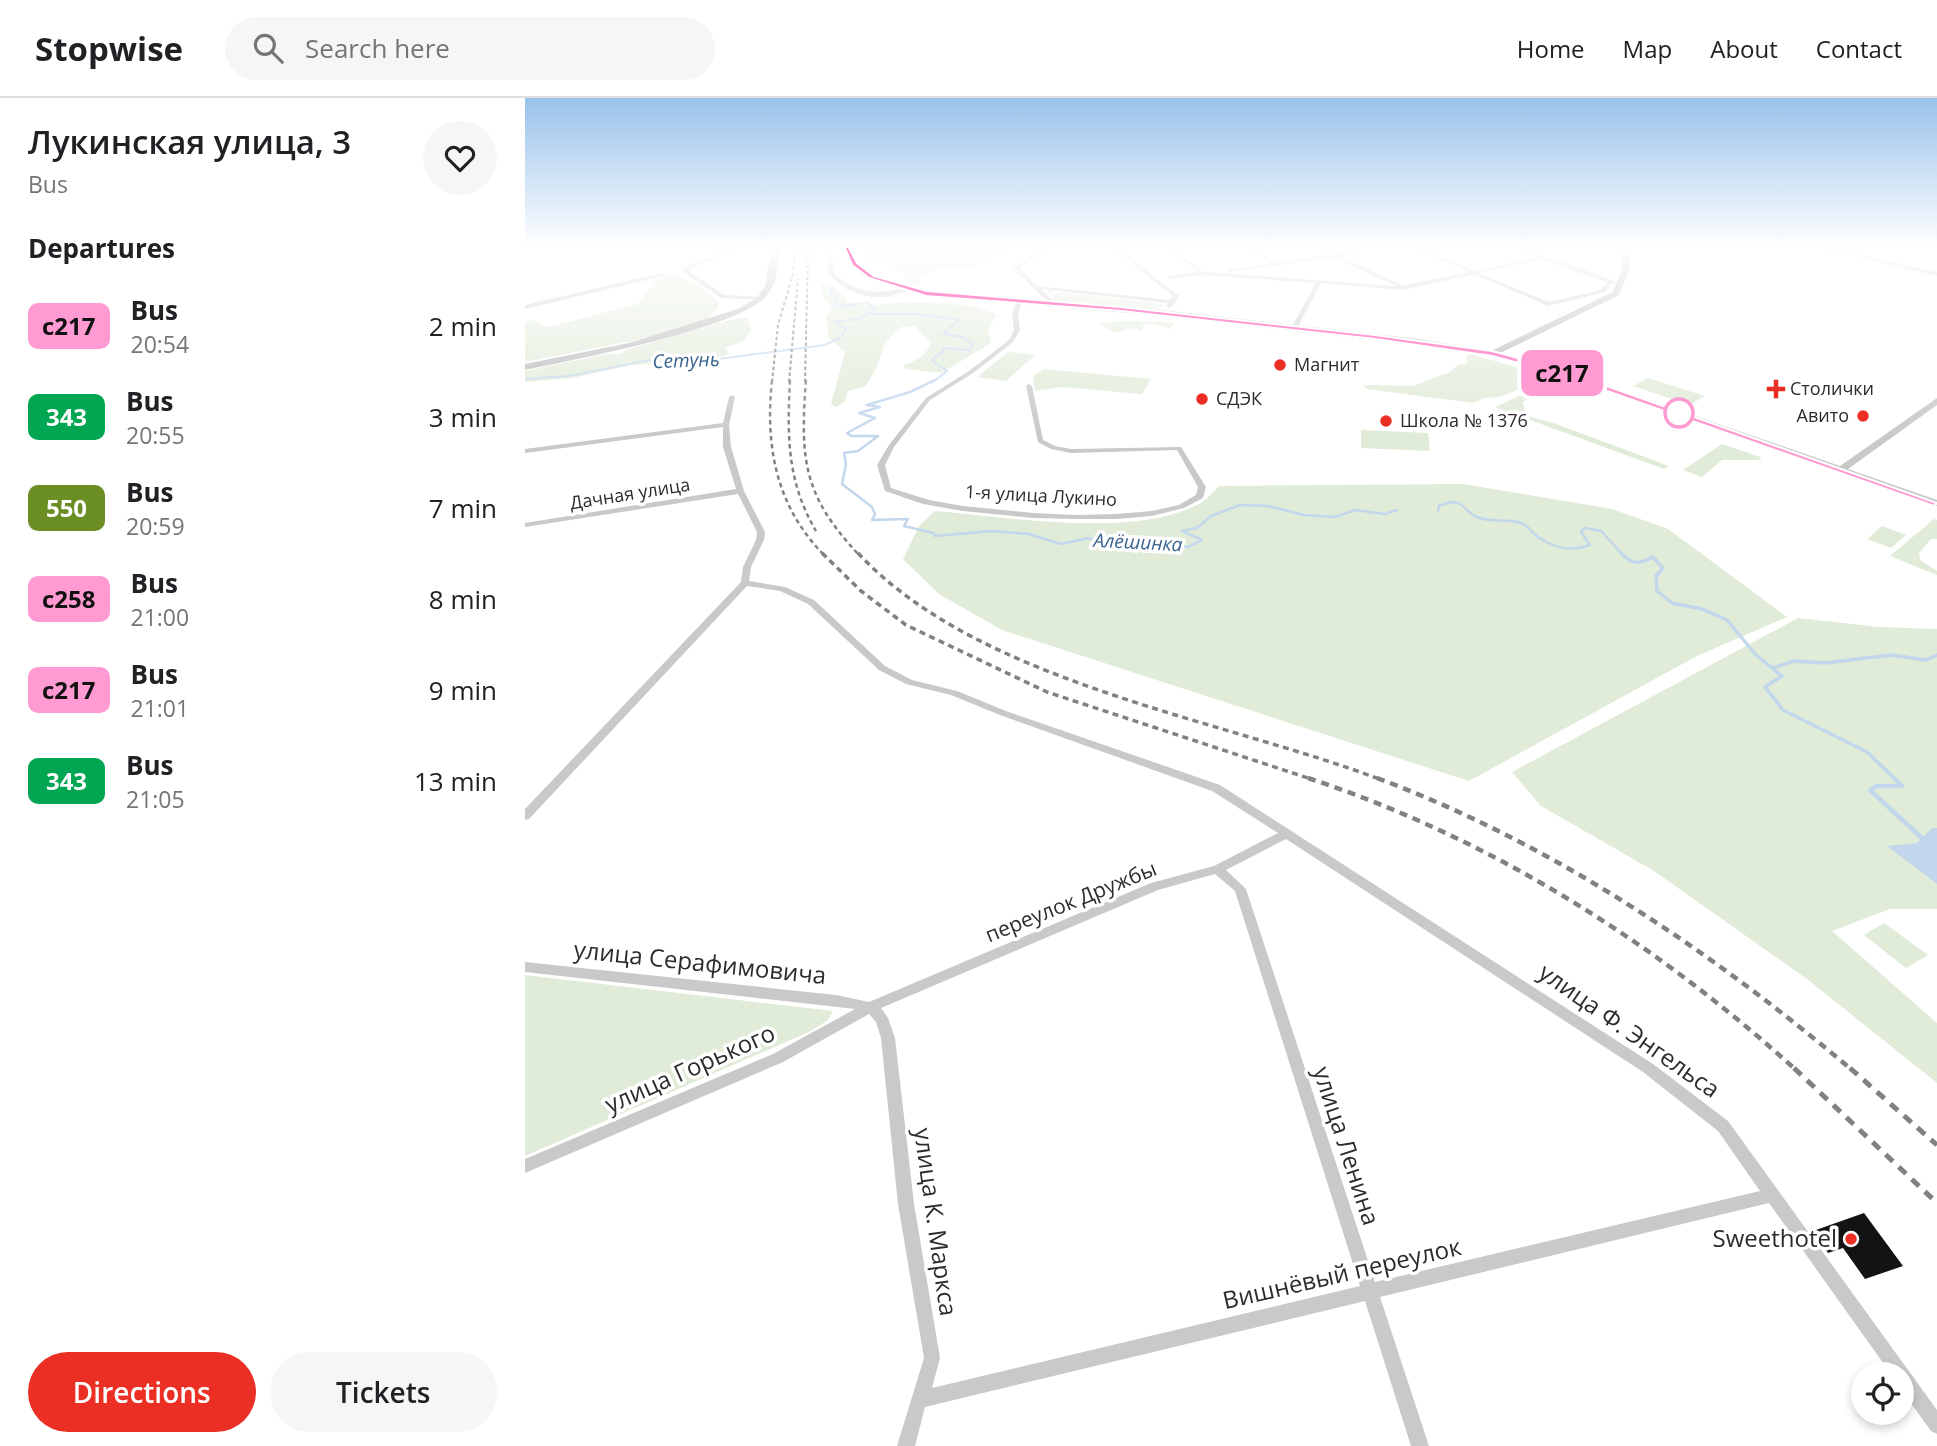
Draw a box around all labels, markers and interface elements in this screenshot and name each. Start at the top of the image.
search box [225,17,715,80]
text: Stopwise [35,26,183,71]
icon: search [249,29,287,67]
text: Search here [305,30,450,66]
text: Home [1517,32,1585,65]
text: Map [1623,32,1672,65]
text: About [1710,32,1778,65]
text: Contact [1816,32,1902,65]
text: Лукинская улица, 3 [28,119,351,164]
button: heart [423,121,497,195]
text: Bus [28,168,68,200]
text: Departures [28,230,175,266]
text: Bus [131,292,178,328]
text: 2 min [429,308,497,344]
text: с217 [42,309,96,342]
text: 20:54 [131,328,189,360]
water label: Сетунь [652,346,720,374]
line badge: с217 [1513,350,1611,396]
place label: Магнит [1294,352,1360,376]
text: с217 [1535,356,1589,389]
marker: Магнит [1272,357,1288,373]
place label: Столички [1790,376,1874,400]
marker: Столички [1768,381,1784,397]
text: Bus [126,383,173,419]
place label: СДЭК [1216,386,1262,410]
marker: СДЭК [1194,391,1210,407]
unlabelled marker [1664,398,1694,428]
text: 3 min [429,399,497,435]
text: 343 [46,400,87,433]
place label: Авито [1797,403,1849,427]
place label: Школа № 1376 [1400,408,1528,432]
marker: Авито [1855,408,1871,424]
marker: Школа № 1376 [1378,413,1394,429]
text: 20:55 [126,419,185,451]
street label: Дачная улица [568,472,692,514]
text: Bus [126,474,173,510]
street label: 1-я улица Лукино [964,479,1118,511]
text: 7 min [429,490,497,526]
text: 550 [46,491,87,524]
text: 20:59 [126,510,185,542]
water label: Алёшинка [1091,527,1183,557]
text: Bus [131,565,178,601]
text: 8 min [429,581,497,617]
text: с258 [42,582,96,615]
text: 21:00 [131,601,189,633]
text: Bus [131,656,178,692]
text: 9 min [429,672,497,708]
text: с217 [42,673,96,706]
text: 21:01 [131,692,189,724]
text: Bus [126,747,173,783]
text: 13 min [414,763,497,799]
text: 343 [46,764,87,797]
text: 21:05 [126,783,185,815]
street label: переулок Дружбы [981,854,1161,948]
street label: улица Серафимовича [572,932,828,991]
street label: улица Ф. Энгельса [1533,955,1727,1105]
street label: улица Горького [599,1015,780,1120]
street label: улица Ленина [1306,1062,1389,1229]
street label: улица К. Маркса [907,1126,966,1318]
place label: Sweethotel [1712,1221,1837,1254]
street label: Вишнёвый переулок [1219,1229,1465,1316]
marker: Sweethotel [1843,1231,1859,1247]
button: Directions [28,1352,256,1432]
button: Tickets [270,1352,497,1432]
map controls [1851,1362,1914,1425]
button: locate [1851,1362,1914,1425]

